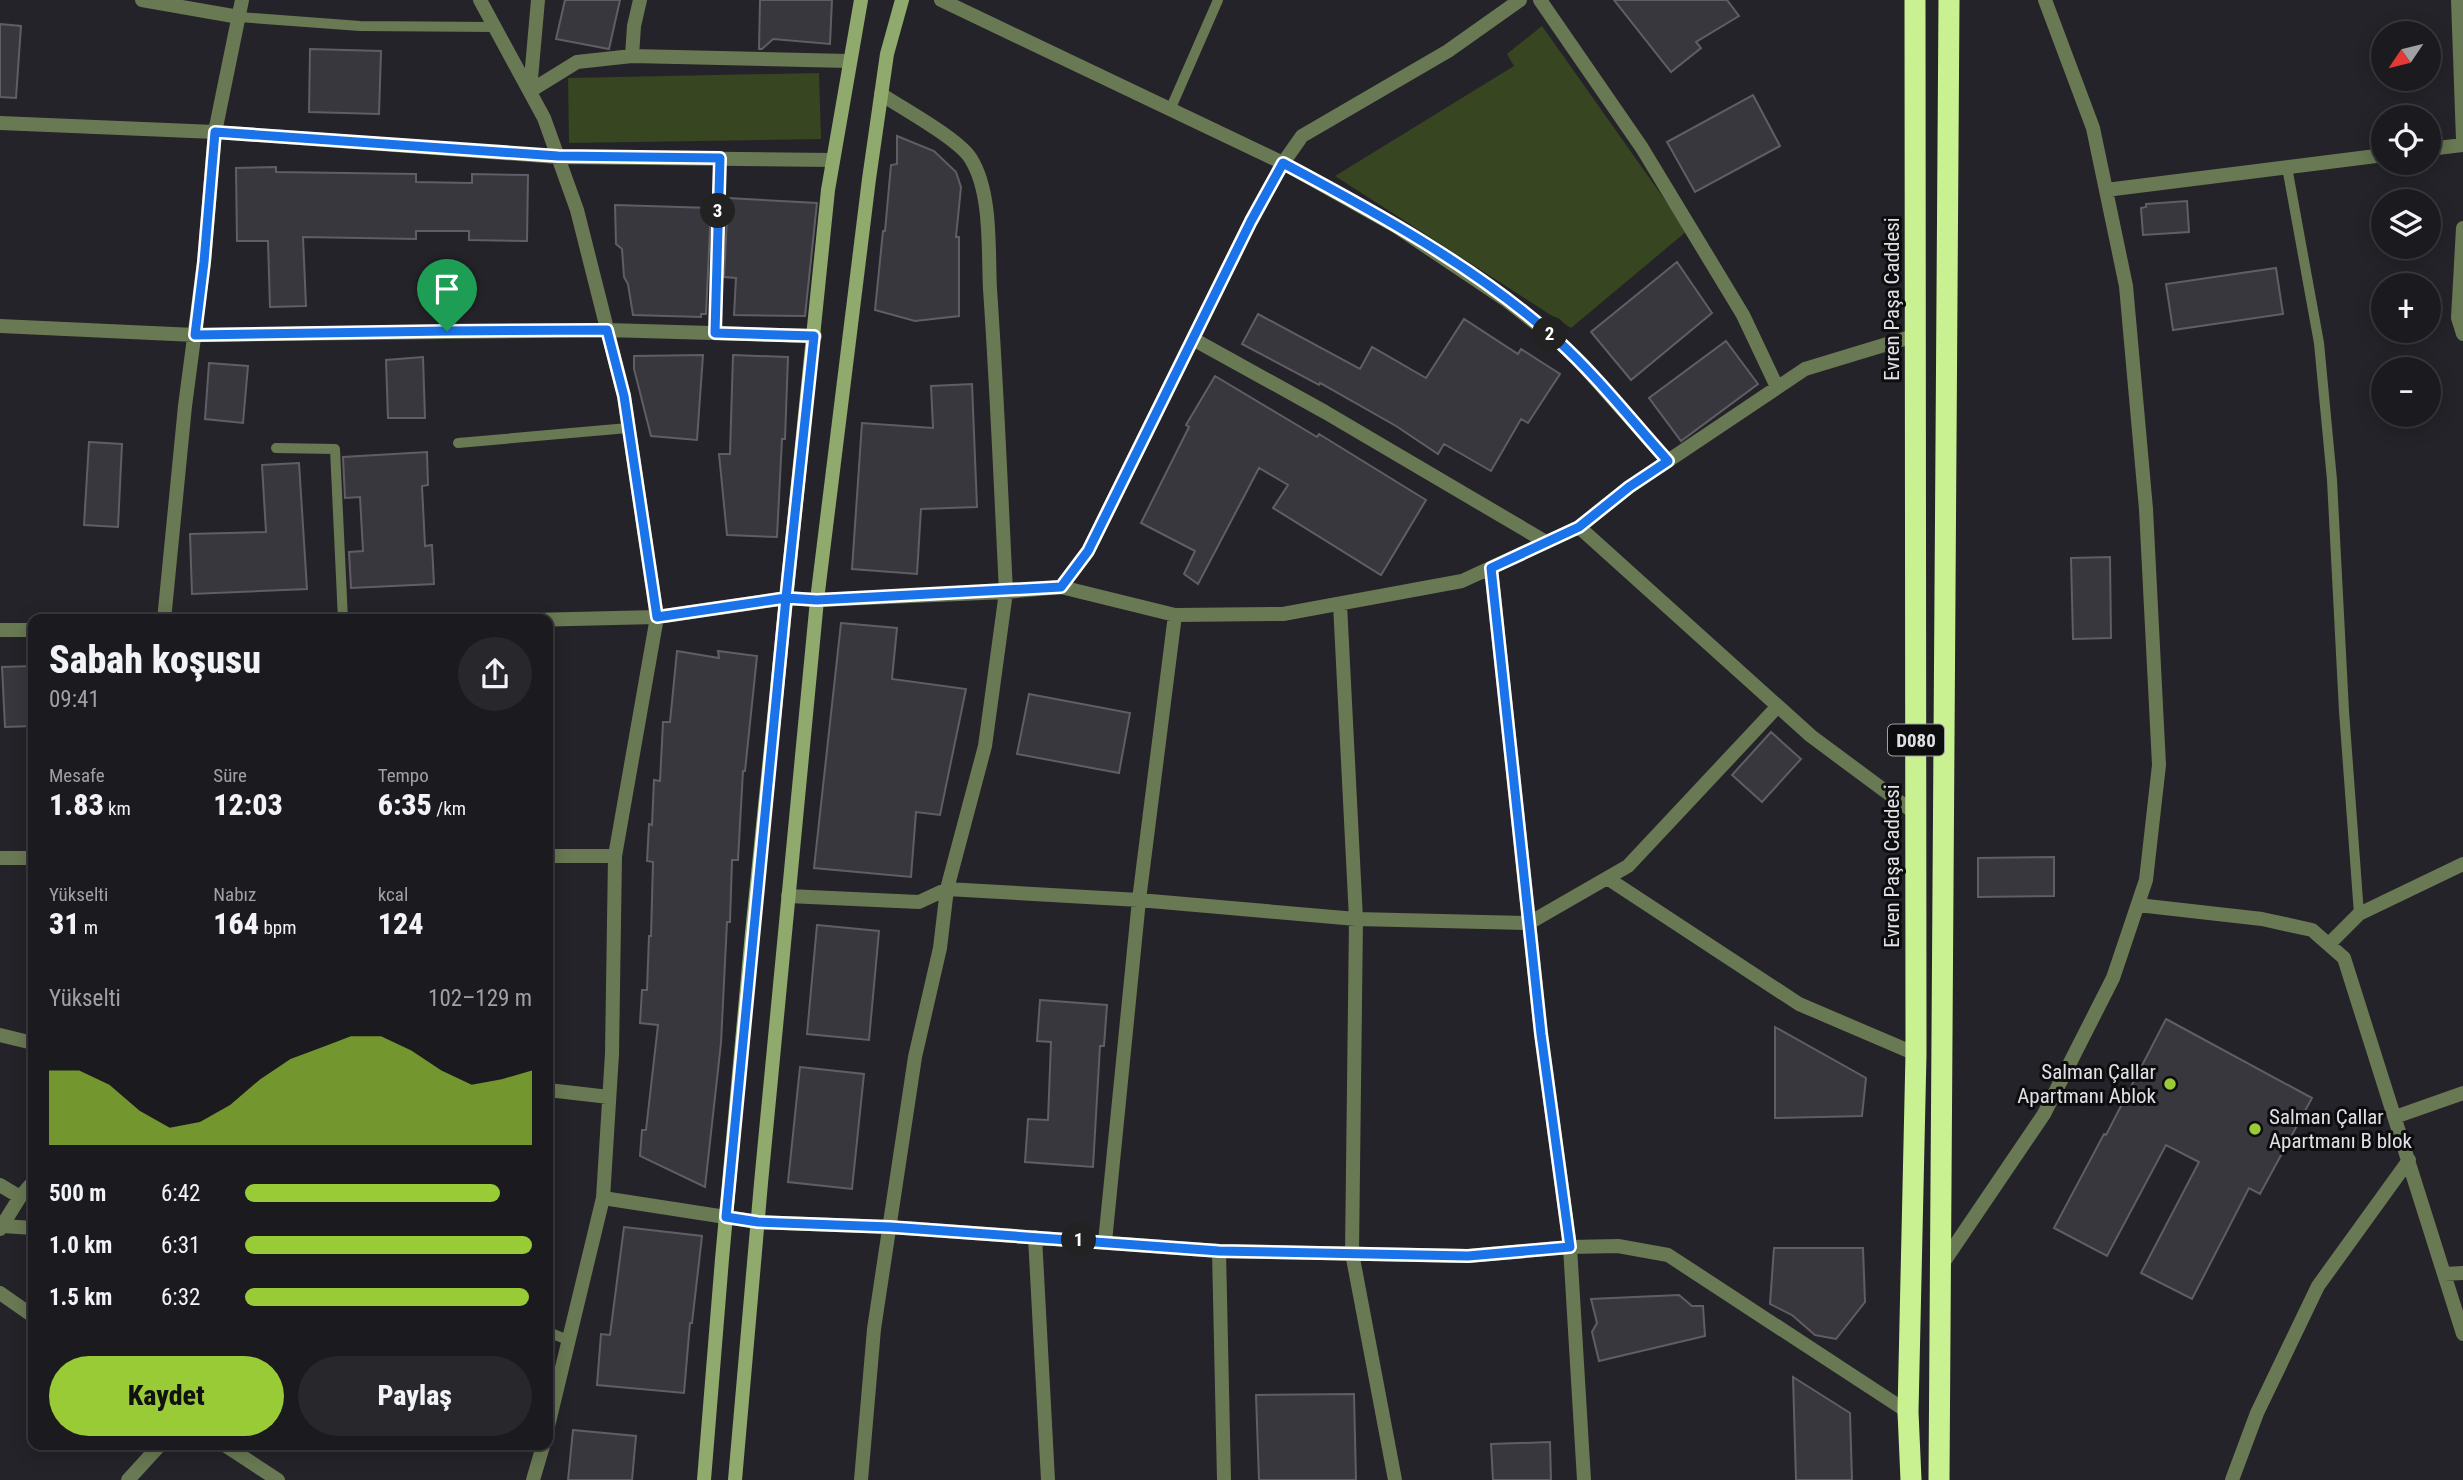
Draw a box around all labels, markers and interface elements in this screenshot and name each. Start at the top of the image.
north arrow [2371,21,2441,91]
map controls [2371,21,2441,427]
button: locate [2371,105,2441,175]
button: layers [2371,189,2441,259]
pin: 3 [700,194,736,228]
text: 3 [713,199,722,222]
street label: Evren Paşa Caddesi [1880,217,1904,381]
pin [417,259,477,331]
icon: arrive [428,270,466,308]
button: + [2371,273,2441,343]
pin: 2 [1532,316,1568,352]
text: 2 [1545,322,1554,345]
button: − [2371,357,2441,427]
button: share [458,637,532,711]
text: Sabah koşusu [49,638,261,682]
text: 09:41 [49,686,100,713]
road number: D080 [1888,724,1944,755]
text: Mesafe [49,764,105,787]
text: Süre [213,764,247,787]
text: Tempo [378,764,429,787]
street label: Evren Paşa Caddesi [1880,784,1904,948]
text: 1.83 [49,787,104,822]
text: 12:03 [213,787,283,822]
text: 6:35 [378,787,432,822]
text: km [104,797,131,820]
text: /km [432,797,466,820]
text: Yükselti [49,883,108,906]
text: Nabız [213,883,256,906]
text: kcal [378,883,408,906]
text: 31 [49,906,80,941]
text: 164 [213,906,259,941]
text: 124 [378,906,423,941]
text: m [80,916,98,939]
text: bpm [259,916,296,939]
text: Yükselti [49,985,121,1012]
text: 102–129 m [428,985,532,1012]
place label: Salman Çallar Apartmanı Ablok [2017,1060,2157,1108]
marker: Salman Çallar Apartmanı Ablok [2162,1076,2178,1092]
place label: Salman Çallar Apartmanı B blok [2269,1105,2412,1153]
marker: Salman Çallar Apartmanı B blok [2247,1121,2263,1137]
text: 500 m [49,1180,106,1207]
text: 6:42 [161,1180,200,1207]
pin: 1 [1062,1222,1096,1258]
text: 1 [1074,1228,1083,1251]
text: 1.0 km [49,1232,112,1259]
text: 6:31 [161,1232,200,1259]
text: 1.5 km [49,1284,112,1311]
text: 6:32 [161,1284,200,1311]
button: Kaydet [49,1356,284,1436]
button: Paylaş [298,1356,532,1436]

